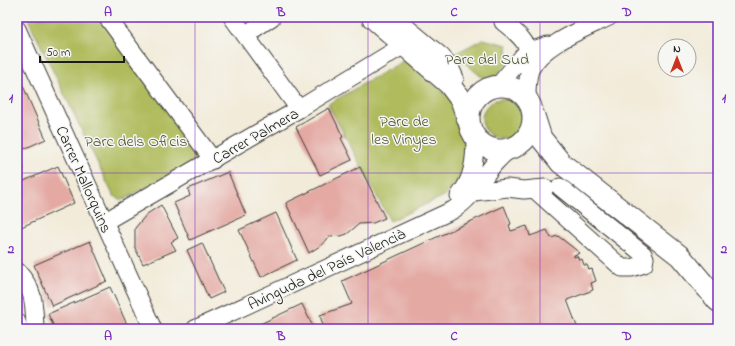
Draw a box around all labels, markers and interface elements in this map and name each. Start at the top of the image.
text: A [104,3,112,22]
text: B [276,3,286,22]
text: C [450,3,458,22]
text: D [621,3,632,22]
scale bar [40,38,124,64]
north arrow [657,38,697,78]
text: N [673,41,681,57]
text: 50 m [46,44,70,62]
park label: Parc del Sud [445,48,529,72]
text: 1 [9,89,14,108]
text: 1 [722,89,727,108]
street label: Carrer Palmera [208,102,304,171]
park label: Parc de les Vinyes [371,110,437,152]
street label: Carrer Mallorquins [49,122,118,237]
park label: Parc dels Oficis [85,130,187,154]
street label: Avinguda del País Valencià [244,223,410,317]
text: 2 [7,240,15,259]
text: 2 [720,240,728,259]
text: A [104,327,112,346]
text: B [276,327,286,346]
text: C [450,327,458,346]
text: D [621,327,632,346]

